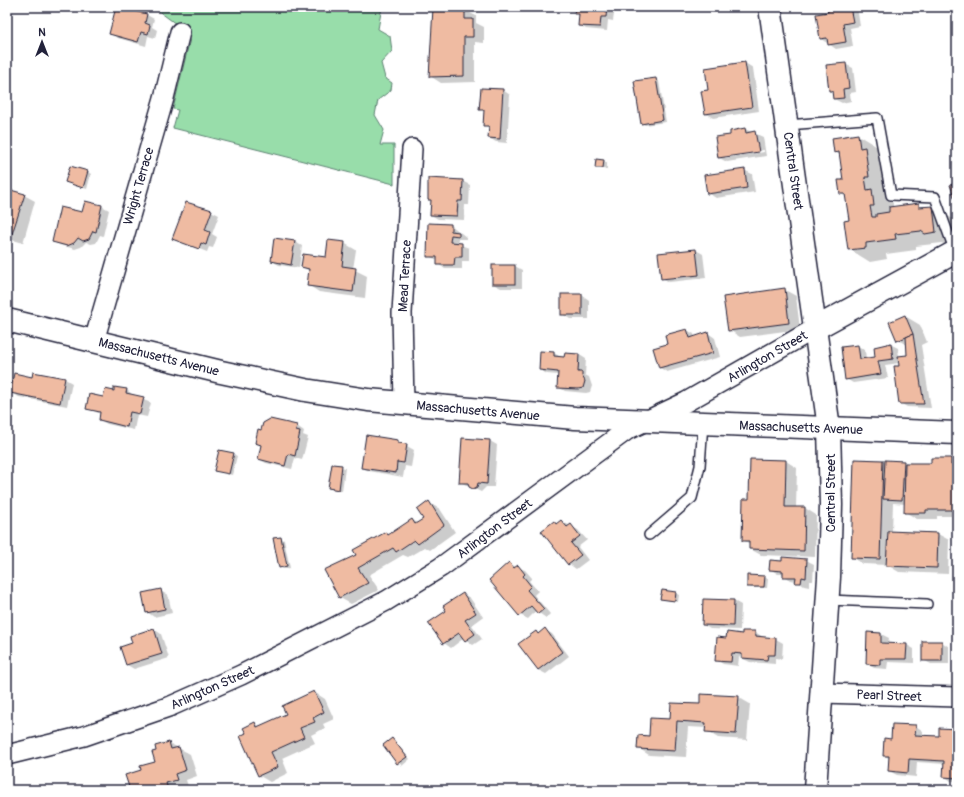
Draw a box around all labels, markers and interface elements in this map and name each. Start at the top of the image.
north arrow [22,22,62,62]
text: N [38,26,46,39]
street label: Central Street [780,131,806,212]
street label: Wright Terrace [120,145,158,227]
street label: Mead Terrace [395,239,415,313]
street label: Arlington Street [725,327,811,386]
street label: Massachusetts Avenue [97,334,221,380]
street label: Massachusetts Avenue [416,398,541,424]
street label: Massachusetts Avenue [739,418,864,438]
street label: Central Street [823,453,839,532]
street label: Arlington Street [454,495,536,562]
street label: Arlington Street [168,662,257,713]
street label: Pearl Street [856,687,923,705]

